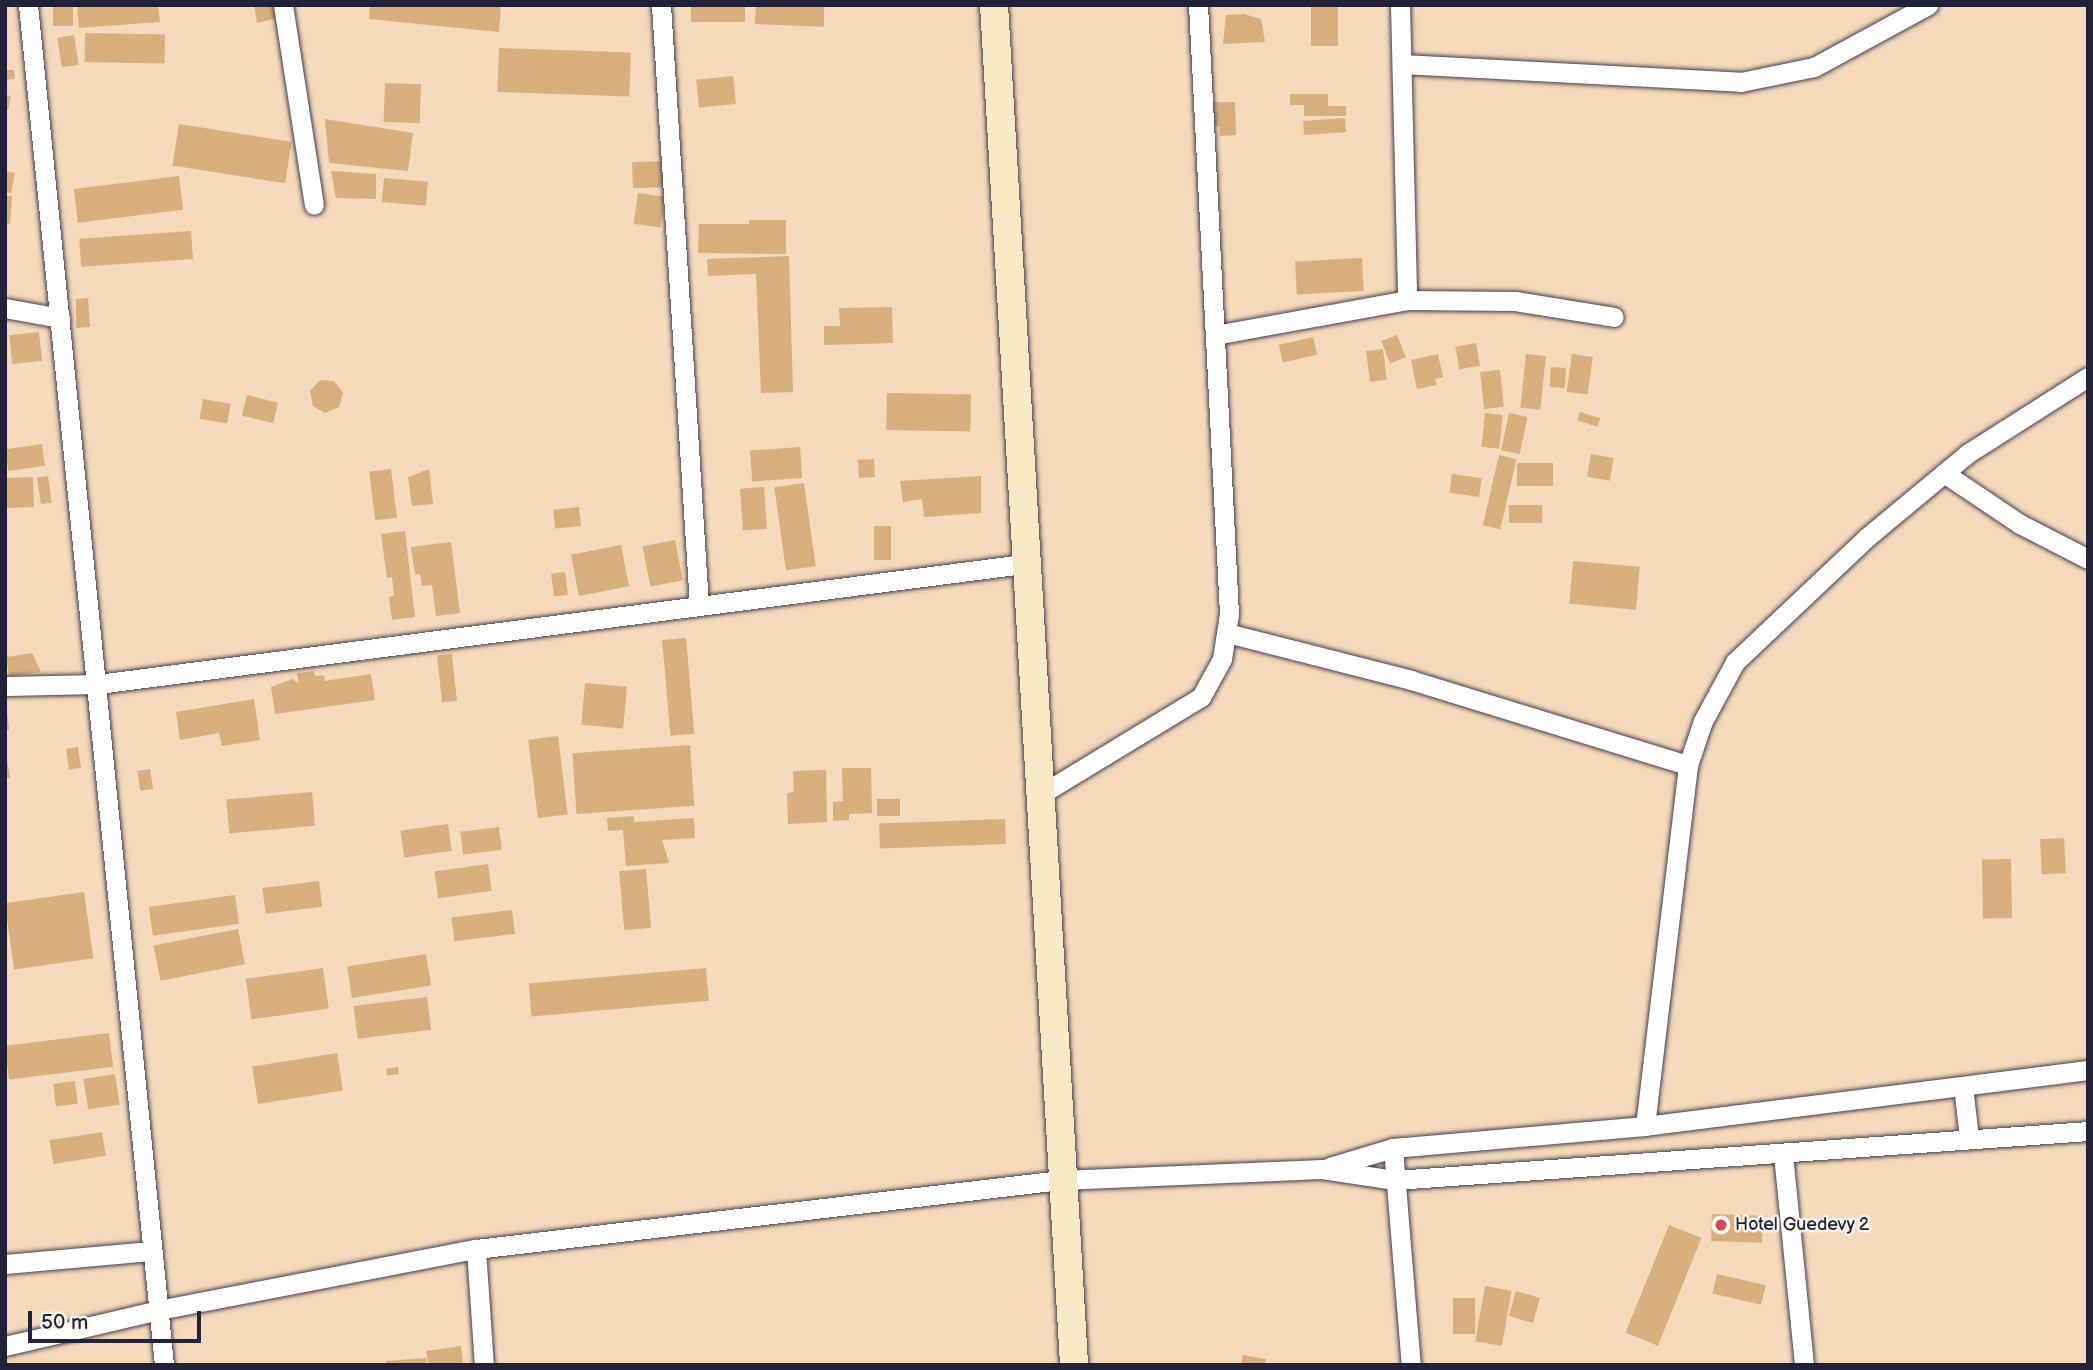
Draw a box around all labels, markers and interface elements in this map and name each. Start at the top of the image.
place label: Hotel Guedevy 2 [1735,1214,1870,1236]
marker: Hotel Guedevy 2 [1713,1217,1729,1233]
scale bar [32,1296,205,1340]
text: 50 m [41,1310,88,1335]

